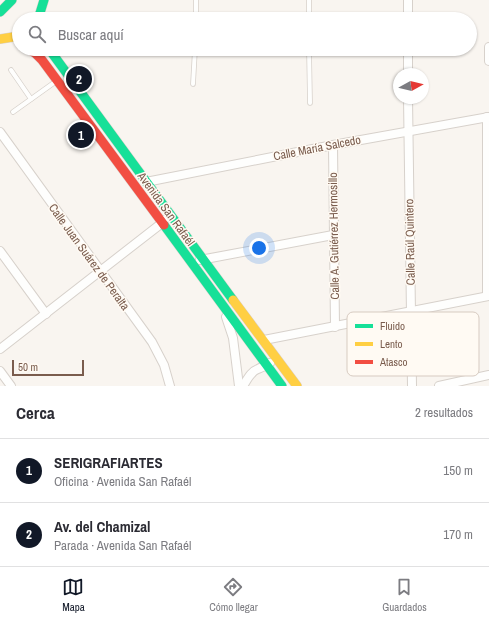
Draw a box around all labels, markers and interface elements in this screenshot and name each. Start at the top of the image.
search box [12,12,477,56]
icon: search [26,23,48,45]
text: Buscar aquí [58,24,124,45]
pin: 2 [66,64,92,94]
north arrow [393,68,429,104]
pin: 1 [68,120,94,150]
street label: Calle María Salcedo [272,132,362,164]
street label: Avenida San Rafaél [133,168,198,249]
street label: Calle A. Gutiérrez Hermosillo [325,172,343,300]
street label: Calle Raúl Quintero [401,199,419,285]
street label: Calle Juan Suárez de Peralta [45,201,133,314]
your location [249,238,269,258]
legend [347,312,479,376]
text: Fluido [380,319,405,333]
text: Lento [380,337,403,351]
text: Atasco [379,355,408,369]
scale bar [12,358,84,377]
text: 50 m [18,360,38,374]
text: Cerca [16,401,55,424]
text: 2 resultados [415,404,473,421]
text: SERIGRAFIARTES [54,452,163,473]
text: 1 [26,462,32,479]
text: 150 m [443,462,473,479]
text: Oficina · Avenida San Rafaél [54,473,191,490]
text: Av. del Chamizal [54,516,150,537]
text: 2 [26,526,32,543]
text: 170 m [443,526,473,543]
text: Parada · Avenida San Rafaél [54,537,191,554]
tab: Mapa [62,576,85,614]
tab: Cómo llegar [209,576,258,614]
tab: Guardados [382,576,427,614]

